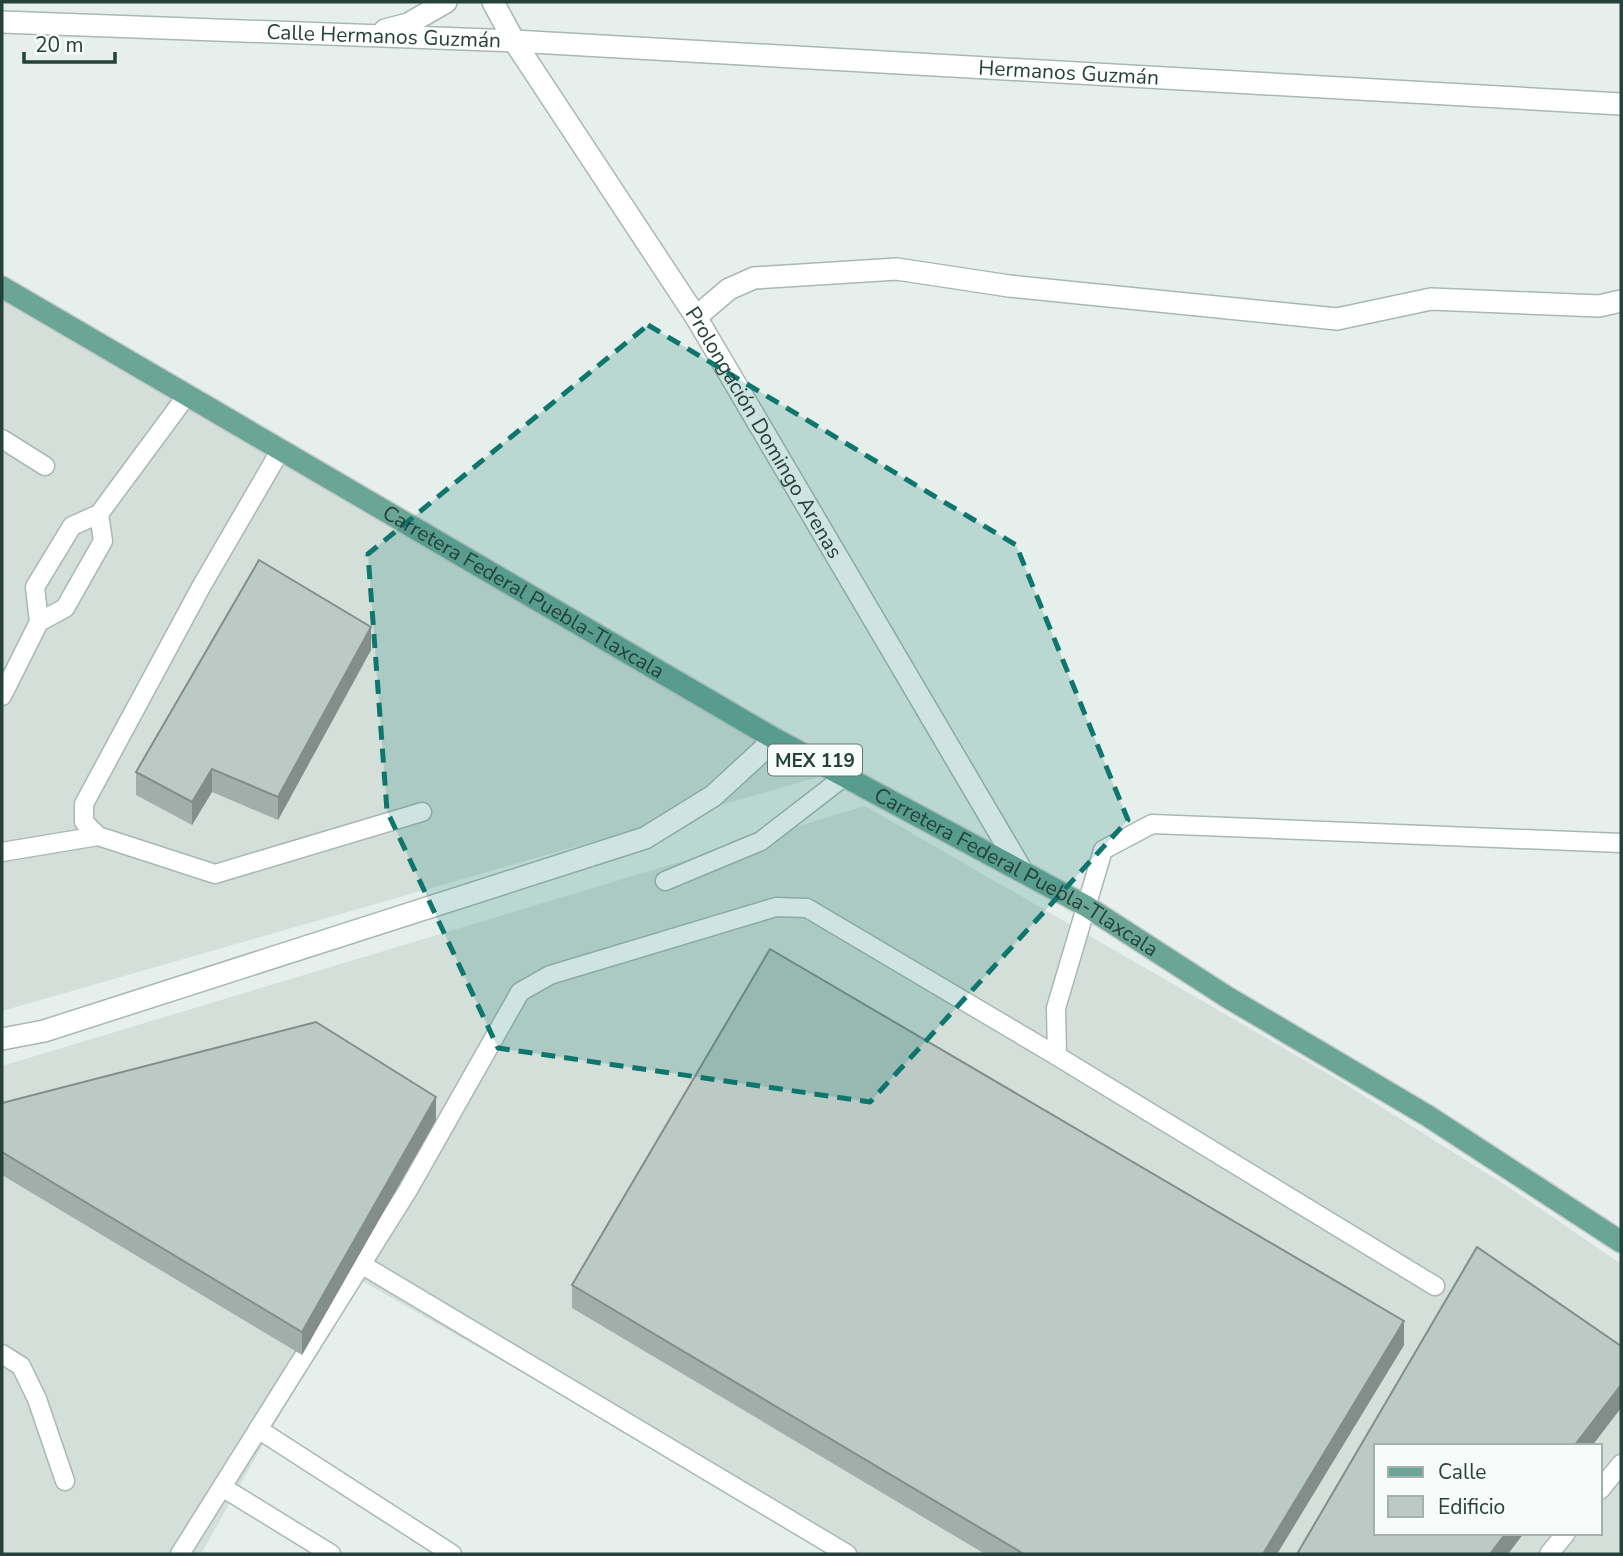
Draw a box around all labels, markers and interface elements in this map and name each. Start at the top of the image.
street label: Calle Hermanos Guzmán [266,18,502,55]
scale bar [24,21,116,65]
text: 20 m [35,31,84,59]
street label: Hermanos Guzmán [978,53,1160,92]
street label: Prolongación Domingo Arenas [679,301,849,564]
street label: Carretera Federal Puebla-Tlaxcala [377,499,669,685]
road number: MEX 119 [768,744,862,776]
street label: Carretera Federal Puebla-Tlaxcala [869,781,1164,963]
legend [1374,1444,1602,1535]
text: Calle [1438,1458,1486,1486]
text: Edificio [1438,1493,1505,1521]

